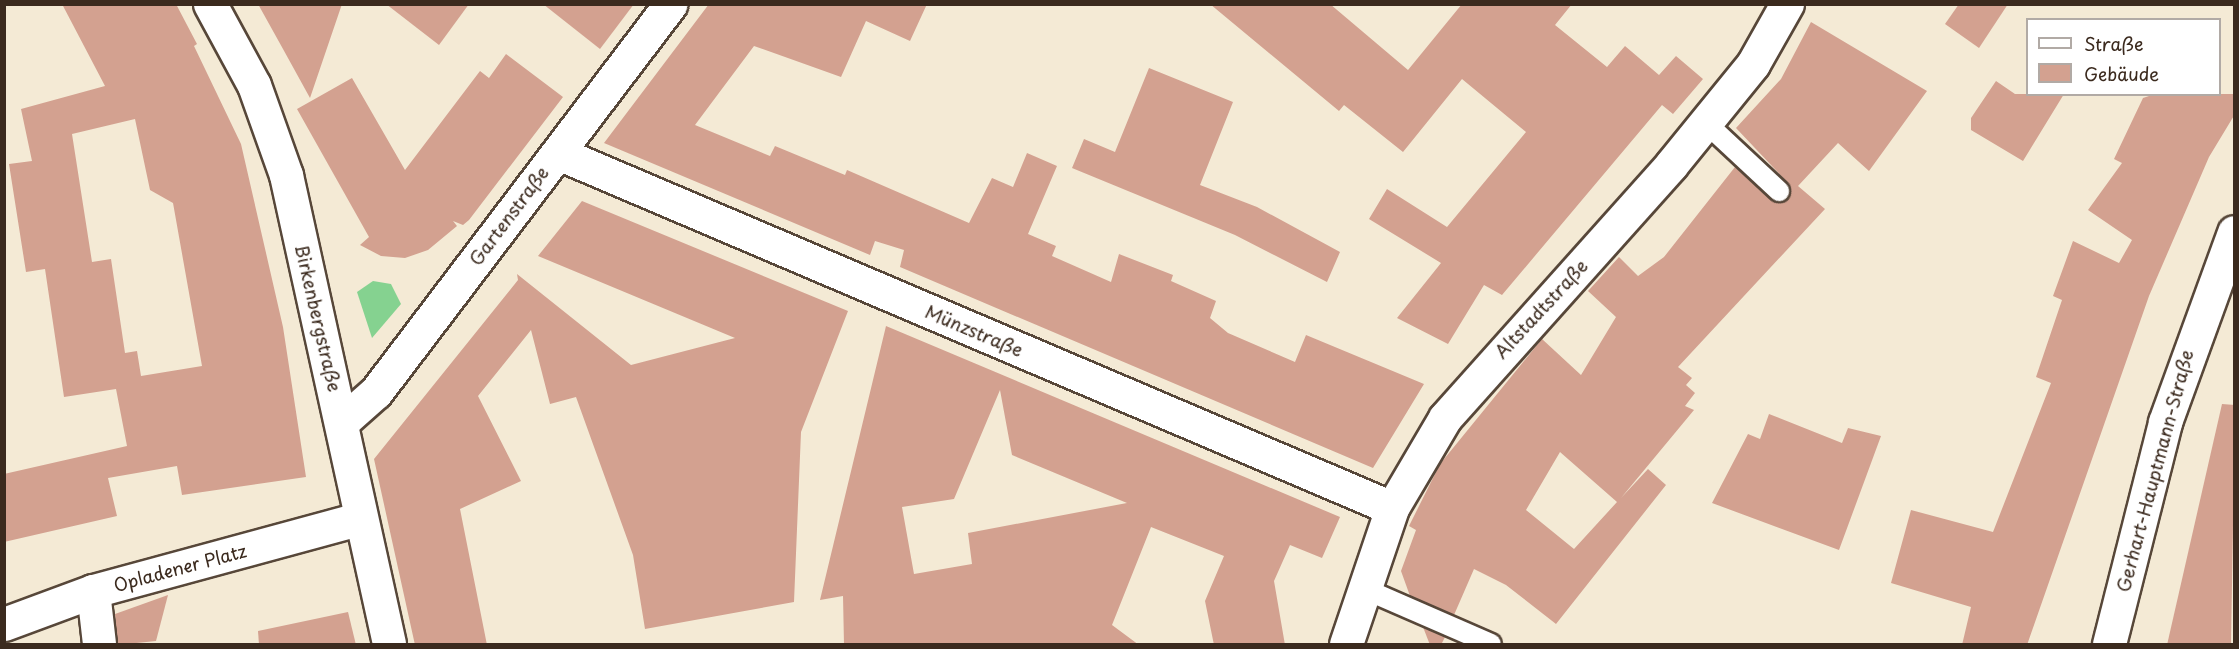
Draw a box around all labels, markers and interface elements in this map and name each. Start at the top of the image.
legend [2026,18,2221,96]
text: Straße [2084,30,2144,57]
text: Gebäude [2084,60,2159,87]
street label: Gartenstraße [465,162,553,270]
street label: Birkenbergstraße [291,242,345,394]
street label: Altstadtstraße [1490,255,1592,363]
street label: Münzstraße [922,301,1026,361]
street label: Gerhart-Hauptmann-Straße [2112,348,2198,594]
street label: Opladener Platz [110,540,250,596]

